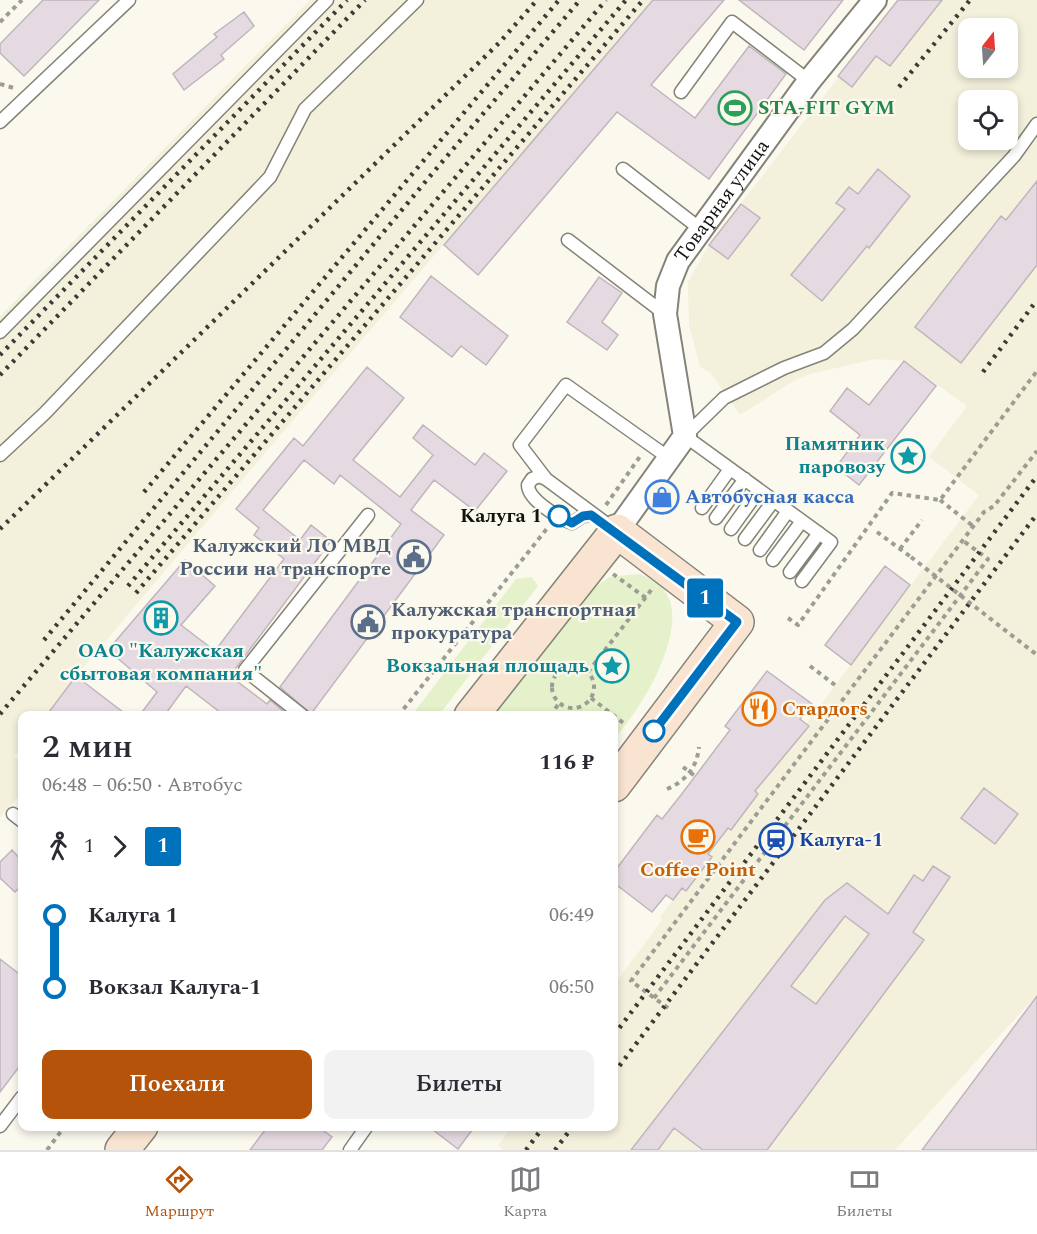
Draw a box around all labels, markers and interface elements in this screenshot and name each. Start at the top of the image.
north arrow [958,18,1018,78]
map controls [958,18,1018,150]
sports icon: STA-FIT GYM [717,90,753,126]
button: locate [958,90,1018,150]
place label: STA-FIT GYM [758,93,895,123]
street label: Товарная улица [667,133,777,269]
place label: Памятник паровозу [784,429,886,482]
place icon: Памятник паровозу [890,438,926,474]
shop icon: Автобусная касса [644,479,680,515]
place label: Автобусная касса [685,482,855,512]
place label: Калуга 1 [460,501,542,531]
marker: Калуга 1 [548,505,570,527]
place label: Калужский ЛО МВД России на транспорте [179,531,391,584]
public building icon: Калужский ЛО МВД России на транспорте [396,539,432,575]
line badge: 1 [686,578,724,618]
text: 1 [699,582,711,614]
place label: Калужская транспортная прокуратура [391,595,637,648]
building icon: ОАО "Калужская сбытовая компания" [143,600,179,636]
public building icon: Калужская транспортная прокуратура [350,604,386,640]
place label: ОАО "Калужская сбытовая компания" [60,636,262,689]
place icon: Вокзальная площадь [594,648,630,684]
place label: Вокзальная площадь [386,651,589,681]
restaurant icon: Стардогs [741,691,777,727]
place label: Стардогs [782,694,868,724]
unlabelled marker [643,720,665,742]
text: 2 мин [42,722,133,772]
text: 116 ₽ [539,746,594,779]
text: 06:48 – 06:50 · Автобус [42,770,243,800]
cafe icon: Coffee Point [680,819,716,855]
station icon: Калуга-1 [758,822,794,858]
place label: Калуга-1 [799,825,883,855]
icon: walk [42,830,75,863]
icon: forward [103,830,136,863]
text: 1 [157,830,169,862]
text: 1 [84,831,94,861]
place label: Coffee Point [640,855,756,885]
text: Калуга 1 [88,899,178,932]
text: 06:49 [549,900,594,930]
text: Вокзал Калуга-1 [88,971,261,1004]
text: 06:50 [549,972,594,1002]
button: Поехали [42,1050,312,1119]
button: Билеты [324,1050,594,1119]
tab: Маршрут [145,1163,214,1223]
tab: Карта [503,1163,547,1223]
tab: Билеты [836,1163,892,1223]

